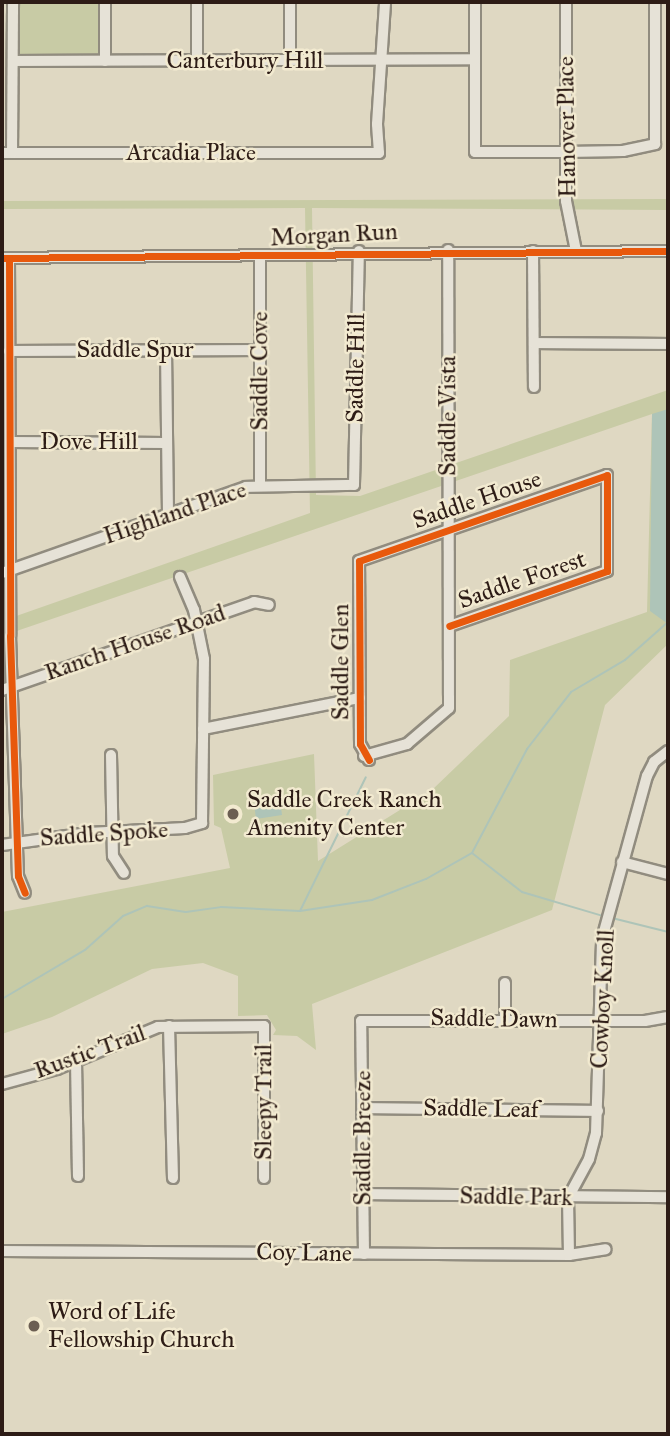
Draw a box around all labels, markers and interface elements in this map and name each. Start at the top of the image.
street label: Canterbury Hill [167,47,323,75]
street label: Hanover Place [551,56,583,198]
street label: Arcadia Place [126,139,256,167]
street label: Morgan Run [270,217,398,253]
street label: Saddle Cove [246,311,274,431]
street label: Saddle Hill [341,313,371,423]
street label: Saddle Spur [76,336,194,364]
street label: Saddle Vista [434,356,462,476]
street label: Dove Hill [40,428,138,456]
street label: Saddle House [409,465,545,535]
street label: Highland Place [100,475,250,551]
street label: Saddle Forest [454,545,590,615]
street label: Ranch House Road [41,599,229,687]
street label: Saddle Glen [327,604,355,720]
place label: Saddle Creek Ranch Amenity Center [247,786,441,842]
marker: Saddle Creek Ranch Amenity Center [225,806,241,822]
street label: Saddle Spoke [39,815,169,853]
street label: Cowboy Knoll [585,929,621,1069]
street label: Saddle Dawn [430,1003,558,1035]
street label: Rustic Trail [30,1019,150,1085]
street label: Sleepy Trail [250,1044,278,1160]
street label: Saddle Breeze [349,1070,377,1206]
street label: Saddle Leaf [423,1094,539,1124]
street label: Saddle Park [459,1182,573,1212]
street label: Coy Lane [256,1238,352,1268]
place label: Word of Life Fellowship Church [48,1298,234,1354]
marker: Word of Life Fellowship Church [26,1318,42,1334]

